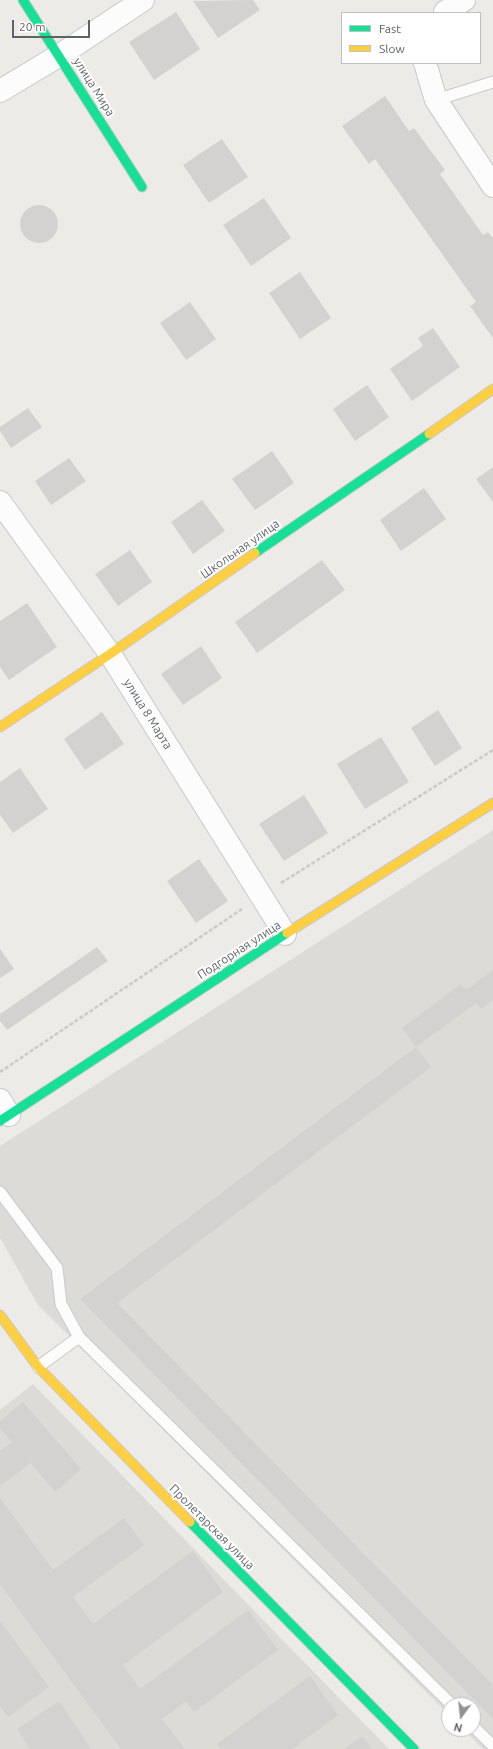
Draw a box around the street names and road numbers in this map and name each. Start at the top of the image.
street label: улица Мира [70,55,118,119]
street label: Школьная улица [198,516,282,582]
street label: улица 8 Марта [121,676,175,752]
street label: Подгорная улица [195,918,283,982]
street label: Пролетарская улица [166,1481,258,1573]

